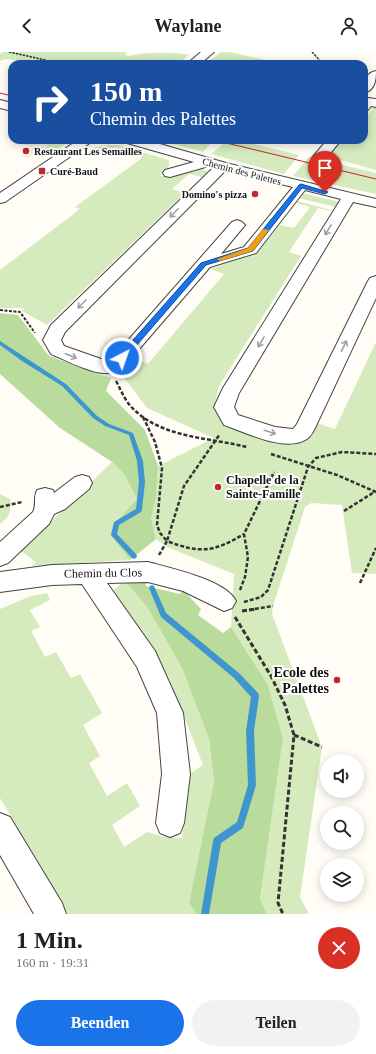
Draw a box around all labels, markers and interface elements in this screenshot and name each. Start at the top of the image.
icon: back [16,15,38,37]
icon: person [338,15,360,37]
text: Waylane [154,16,222,36]
icon: right [24,76,76,128]
text: 150 m [90,76,162,107]
text: Chemin des Palettes [90,109,236,129]
marker: Restaurant Les Semailles [21,146,31,156]
place label: Restaurant Les Semailles [34,146,142,157]
pin [308,151,342,192]
street label: Chemin des Palettes [201,156,283,187]
icon: arrive [314,157,336,179]
marker: Curé-Baud [37,166,47,176]
place label: Curé-Baud [50,166,98,177]
place label: Domino's pizza [182,189,247,200]
marker: Domino's pizza [250,189,260,199]
one-way arrow [169,208,179,218]
one-way arrow [323,224,331,236]
one-way arrow [77,299,87,309]
one-way arrow [256,336,264,348]
position arrow [101,337,143,379]
one-way arrow [341,340,349,352]
one-way arrow [65,352,77,360]
one-way arrow [263,429,275,437]
place label: Chapelle de la Sainte-Famille [226,473,301,501]
marker: Chapelle de la Sainte-Famille [213,482,223,492]
street label: Chemin du Clos [64,565,142,581]
place label: Ecole des Palettes [273,665,330,696]
marker: Ecole des Palettes [332,675,342,685]
map controls [320,754,364,902]
button: sound [320,754,364,798]
button: search [320,806,364,850]
button: layers [320,858,364,902]
text: 1 Min. [16,927,83,953]
button: close [318,927,360,969]
text: 160 m · 19:31 [16,955,89,970]
button: Beenden [16,1000,184,1046]
button: Teilen [192,1000,360,1046]

